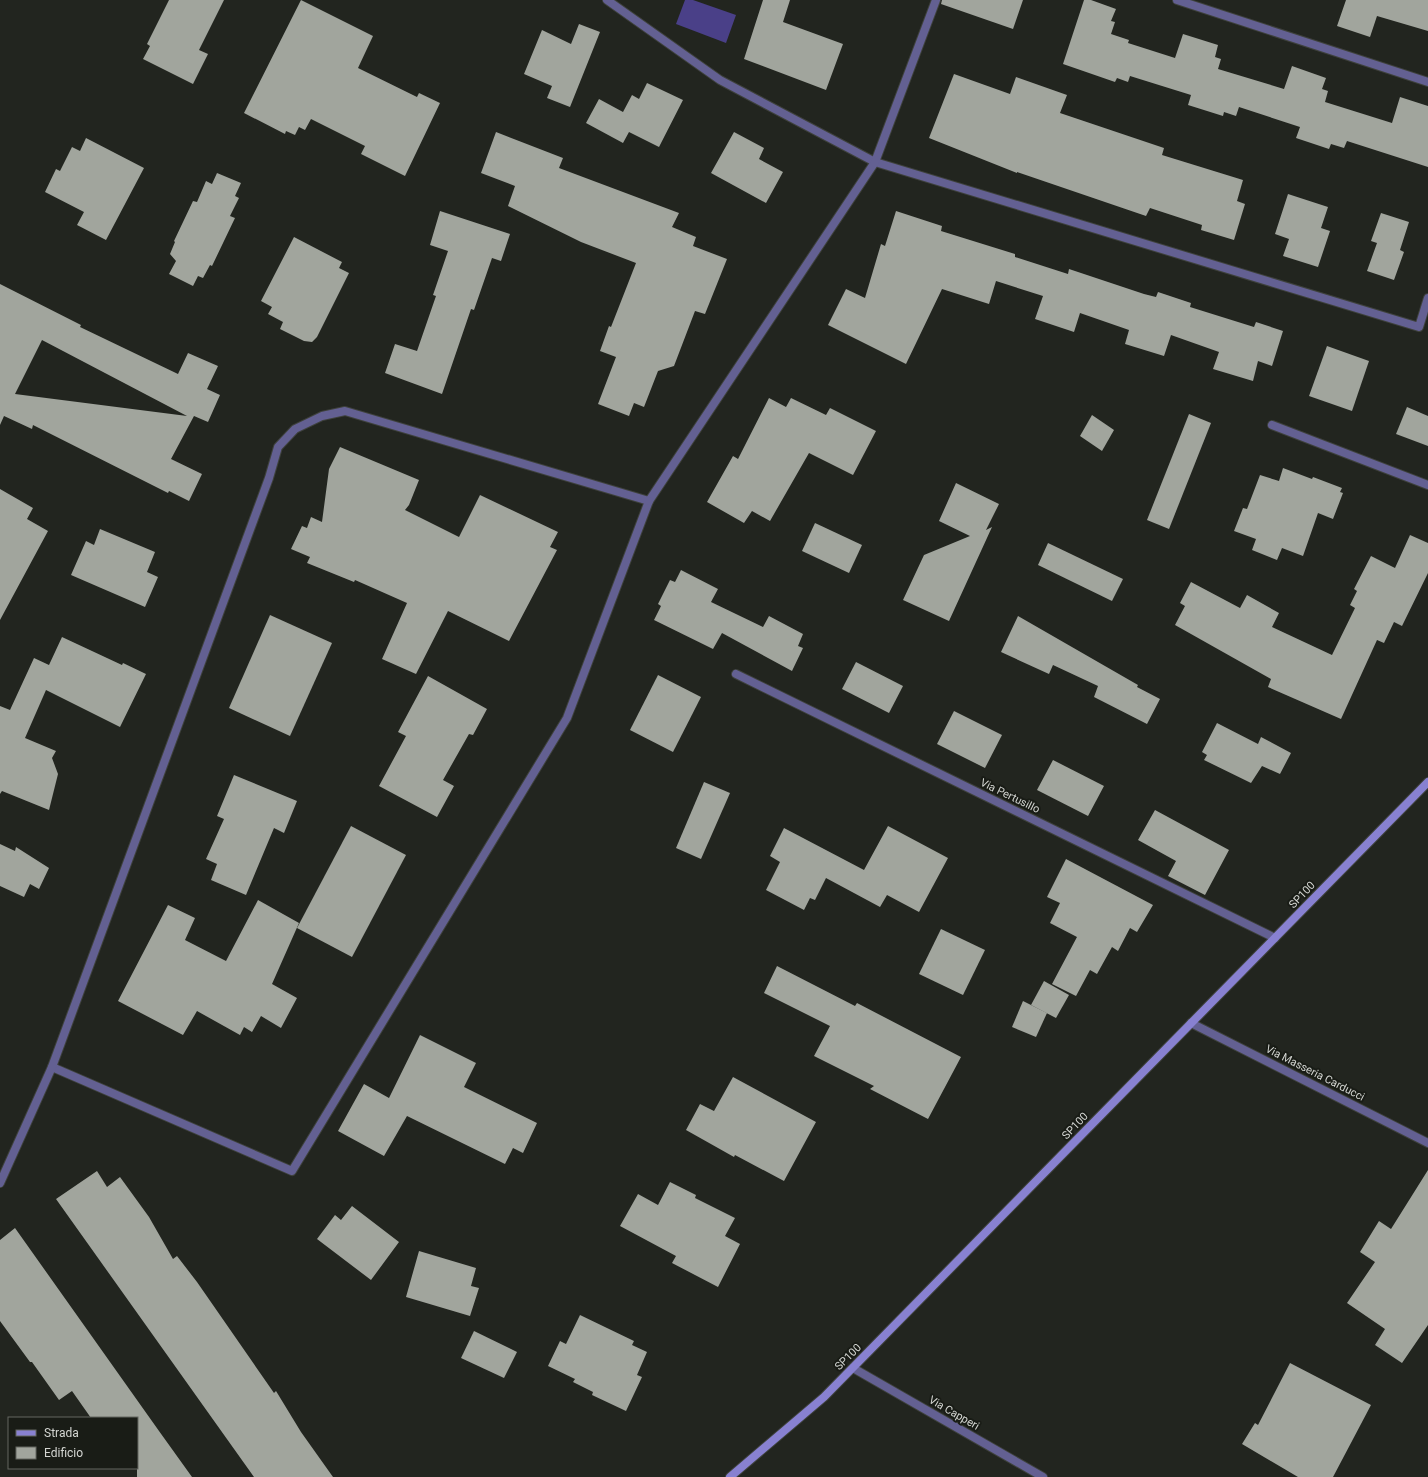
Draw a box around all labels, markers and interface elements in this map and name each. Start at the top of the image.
street label: Via Pertusillo [978,776,1042,816]
street label: SP100 [1286,879,1318,911]
street label: Via Masseria Carducci [1263,1042,1367,1104]
street label: SP100 [1059,1110,1091,1142]
street label: SP100 [832,1341,864,1373]
street label: Via Capperi [926,1393,982,1433]
legend [8,1417,138,1469]
text: Strada [44,1426,79,1440]
text: Edificio [44,1446,83,1460]

